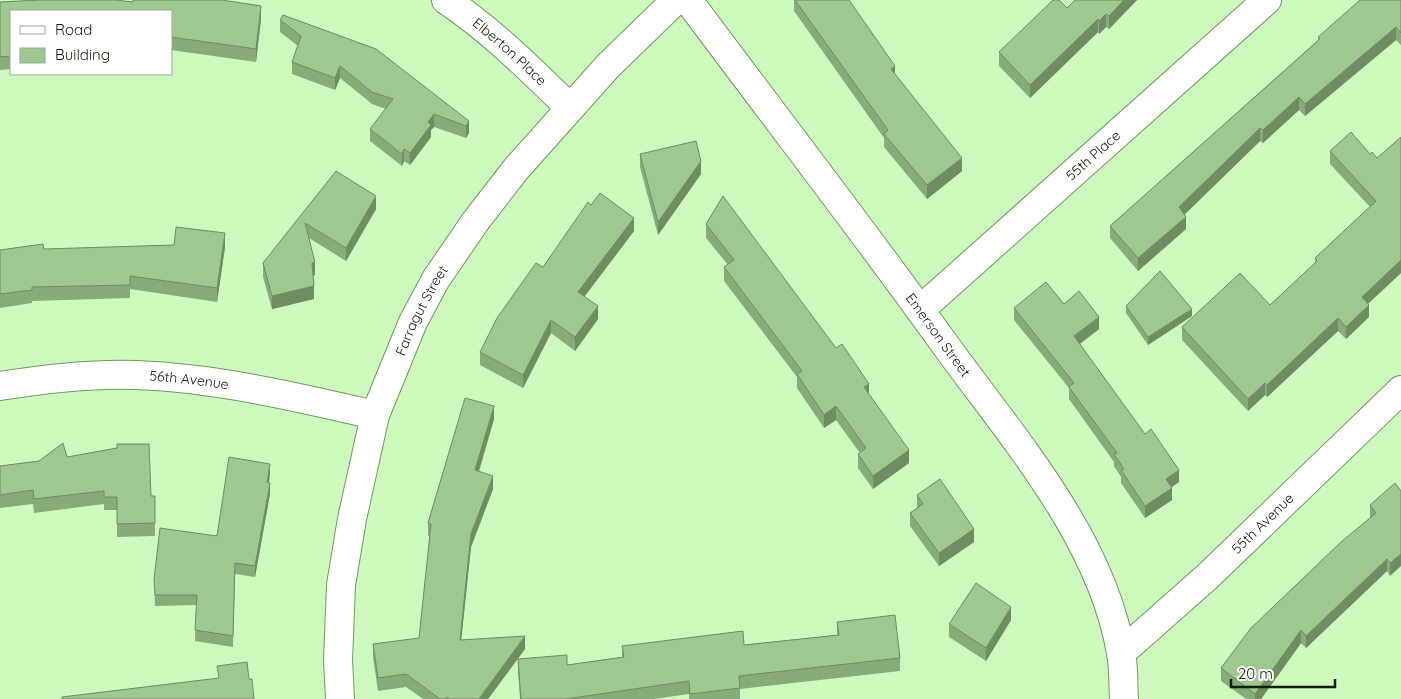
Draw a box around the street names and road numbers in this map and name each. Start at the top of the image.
street label: Elberton Place [469,14,551,89]
street label: 55th Place [1062,126,1124,184]
street label: Farragut Street [391,262,452,358]
street label: Emerson Street [902,289,975,381]
street label: 56th Avenue [149,367,230,393]
street label: 55th Avenue [1228,489,1298,558]

